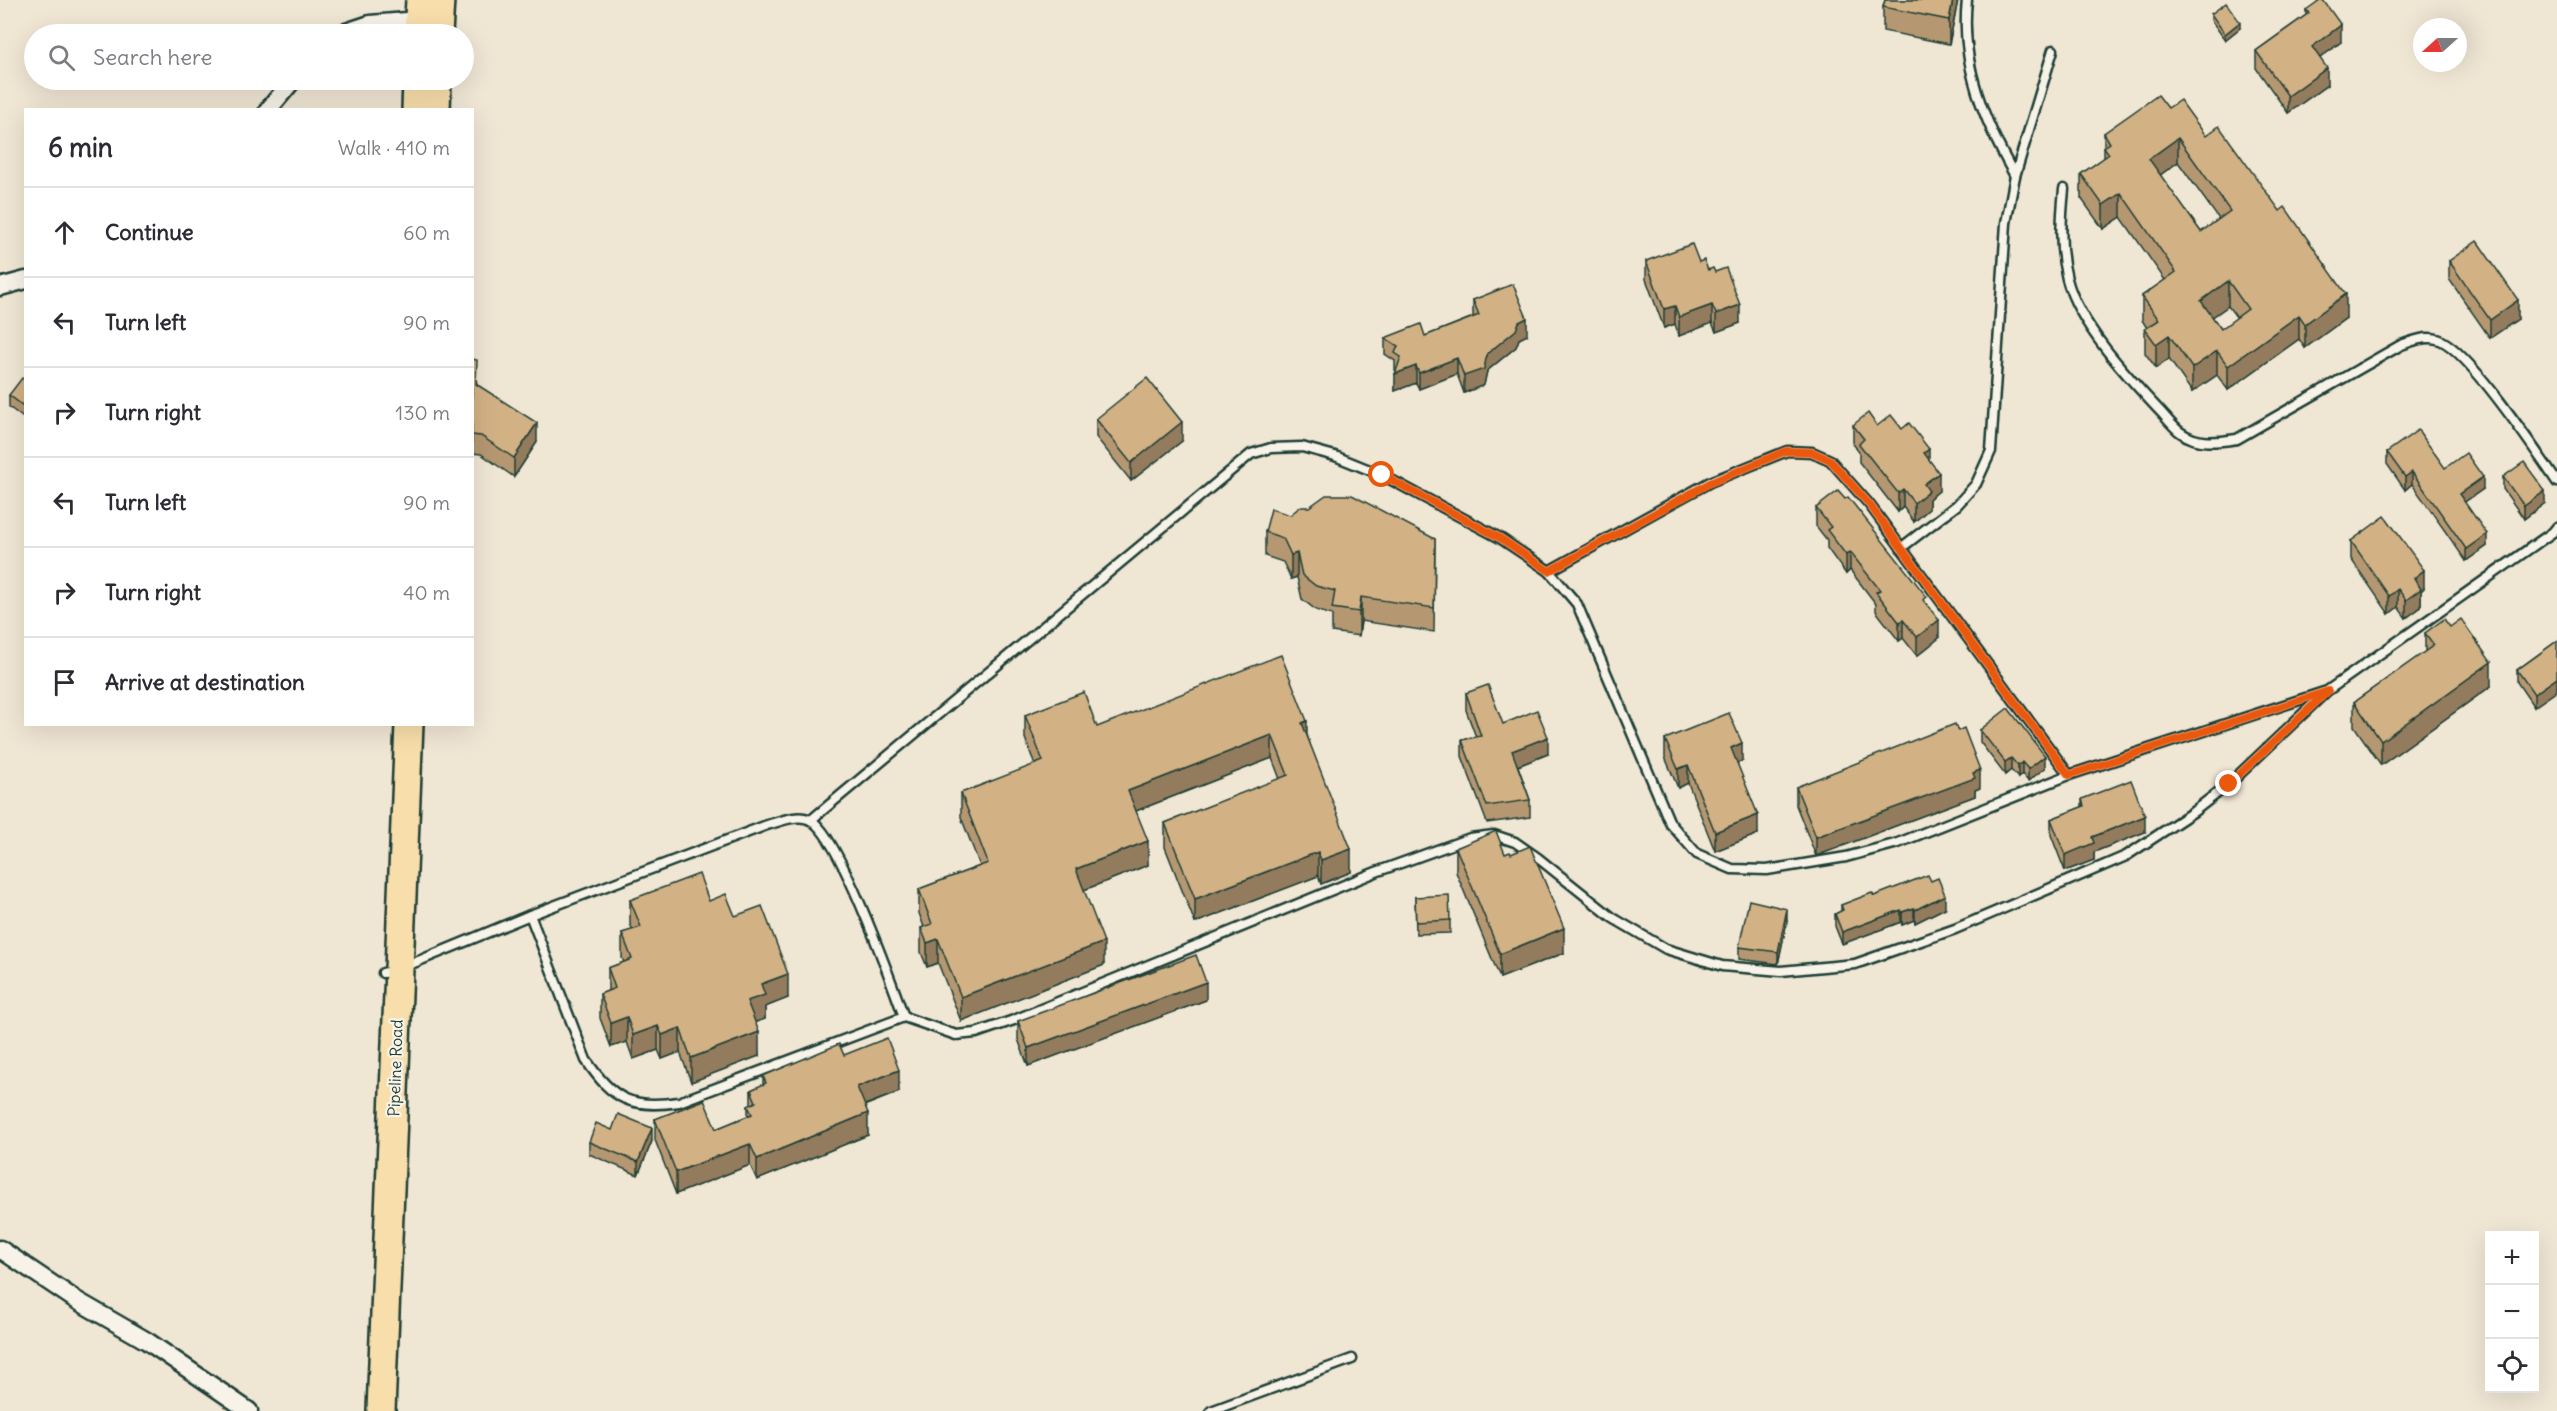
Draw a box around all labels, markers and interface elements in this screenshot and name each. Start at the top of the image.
north arrow [2413,18,2467,72]
search box [24,24,474,90]
icon: search [45,41,78,74]
text: Search here [93,43,212,71]
text: 6 min [48,131,113,164]
text: Walk · 410 m [338,135,450,160]
icon: ahead [48,216,81,249]
text: Continue [105,218,194,246]
text: 60 m [403,220,450,245]
icon: left [48,306,81,339]
text: Turn left [105,308,186,336]
text: 90 m [403,310,450,335]
icon: right [48,396,81,429]
text: Turn right [105,398,201,426]
text: 130 m [395,400,450,425]
route start [1368,461,1394,487]
icon: left [48,486,81,519]
text: Turn left [105,488,186,516]
text: 90 m [403,490,450,515]
icon: right [48,576,81,609]
text: Turn right [105,578,201,606]
text: 40 m [403,580,450,605]
icon: arrive [48,666,81,699]
text: Arrive at destination [105,668,305,696]
route end [2215,770,2241,796]
street label: Pipeline Road [383,1019,407,1117]
map controls [2485,1231,2539,1393]
button: + [2485,1231,2539,1285]
button: − [2485,1285,2539,1339]
button: locate [2485,1339,2539,1393]

